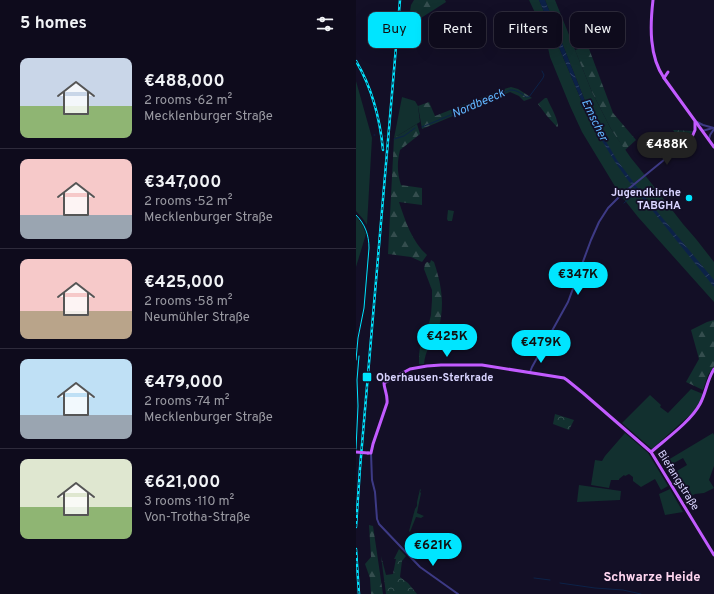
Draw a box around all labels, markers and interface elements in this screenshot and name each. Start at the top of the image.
chip: Buy [368,12,421,48]
chip: Rent [429,12,486,48]
chip: Filters [494,12,562,48]
chip: New [570,12,625,48]
text: 5 homes [20,13,87,35]
icon: filters [314,13,336,35]
text: €488,000 [144,71,225,93]
icon: home [52,74,100,122]
water label: Nordbeeck [449,85,508,122]
text: 2 rooms · 62 m² [144,93,232,109]
water label: Emscher [577,97,612,145]
text: Mecklenburger Straße [144,109,273,125]
pin: €488K [639,132,695,166]
text: €488K [646,137,688,153]
text: €347,000 [144,172,222,194]
icon: home [52,175,100,223]
place label: Jugendkirche TABGHA [611,186,681,213]
marker: Jugendkirche TABGHA [684,193,694,203]
text: 2 rooms · 52 m² [144,194,232,210]
text: Mecklenburger Straße [144,210,273,226]
pin: €347K [550,262,606,296]
text: €347K [558,267,598,283]
text: €425,000 [144,272,224,294]
icon: home [52,275,100,323]
text: 2 rooms · 58 m² [144,294,232,310]
text: Neumühler Straße [144,310,250,326]
pin: €425K [419,324,475,358]
text: €425K [426,329,468,345]
pin: €479K [513,330,569,364]
text: €479K [521,335,561,351]
marker: Oberhausen-Sterkrade [361,371,373,383]
place label: Oberhausen-Sterkrade [376,371,494,385]
text: €479,000 [144,372,223,394]
icon: home [52,375,100,423]
text: 2 rooms · 74 m² [144,394,229,410]
text: Mecklenburger Straße [144,410,273,426]
street label: Biefangstraße [654,448,702,513]
text: €621,000 [144,472,221,494]
icon: home [52,475,100,523]
text: 3 rooms · 110 m² [144,494,234,510]
text: Von-Trotha-Straße [144,510,250,526]
pin: €621K [405,533,461,567]
text: €621K [414,538,452,554]
district label: Schwarze Heide [603,570,701,586]

